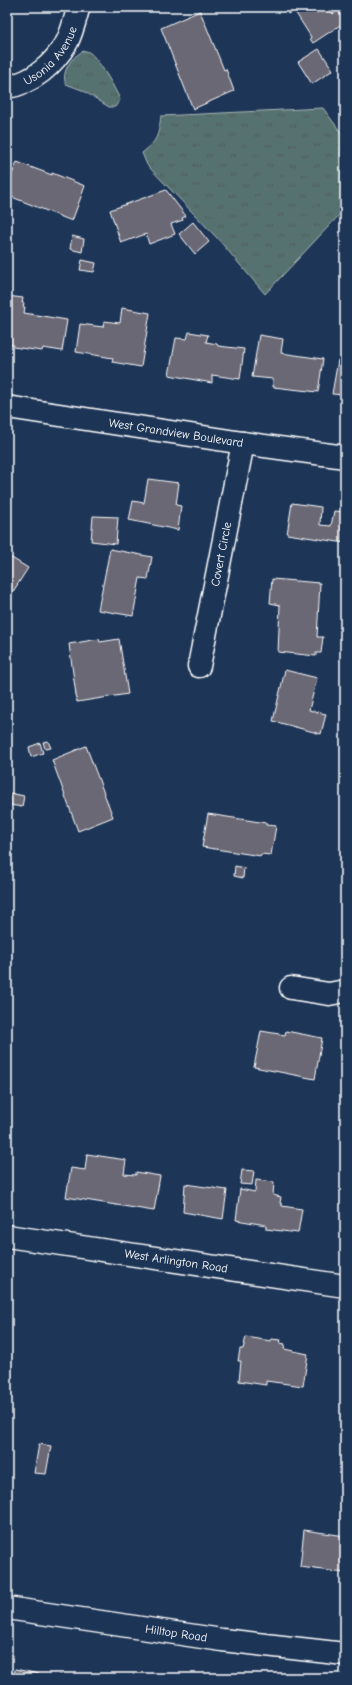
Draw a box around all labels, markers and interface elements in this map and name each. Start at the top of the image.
street label: Usonia Avenue [21,24,80,88]
street label: West Grandview Boulevard [108,416,244,450]
street label: Covert Circle [208,521,234,588]
street label: West Arlington Road [124,1246,229,1276]
street label: Hilltop Road [144,1622,208,1645]

